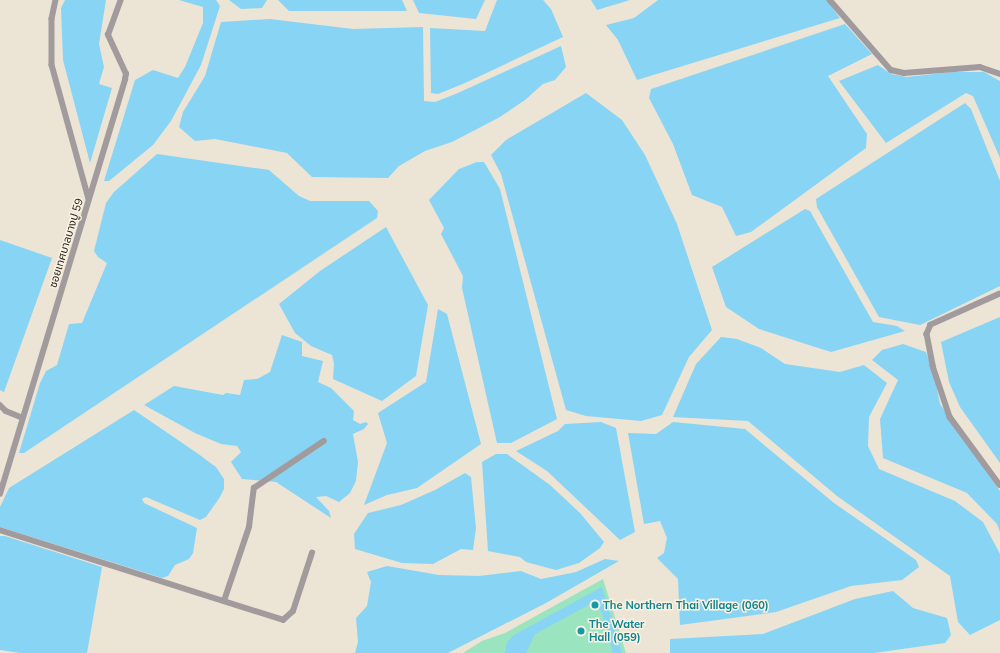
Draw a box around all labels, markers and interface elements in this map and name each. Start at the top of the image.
street label: ซอยเทศบาลบางปู 59 [46,197,86,289]
place label: The Northern Thai Village (060) [603,598,769,612]
marker: The Northern Thai Village (060) [590,600,600,610]
place label: The Water Hall (059) [589,618,644,644]
marker: The Water Hall (059) [576,626,586,636]

